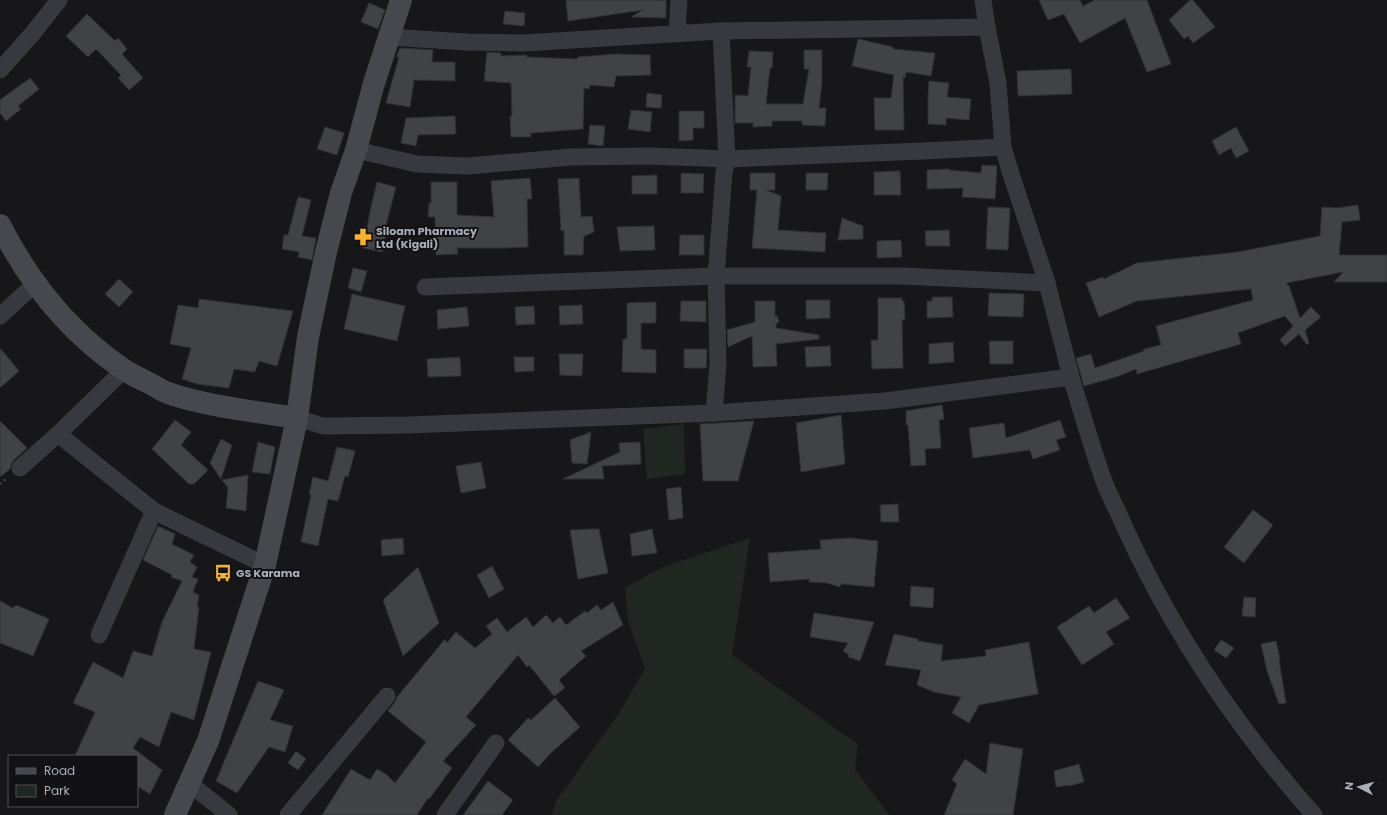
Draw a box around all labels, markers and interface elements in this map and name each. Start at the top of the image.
place label: Siloam Pharmacy Ltd (Kigali) [376,223,477,252]
pharmacy icon: Siloam Pharmacy Ltd (Kigali) [353,227,373,247]
bus stop icon: GS Karama [213,563,233,583]
place label: GS Karama [236,565,300,581]
legend [8,755,138,807]
text: Road [44,762,75,779]
north arrow [1339,767,1379,807]
text: N [1341,781,1357,791]
text: Park [44,782,71,799]

